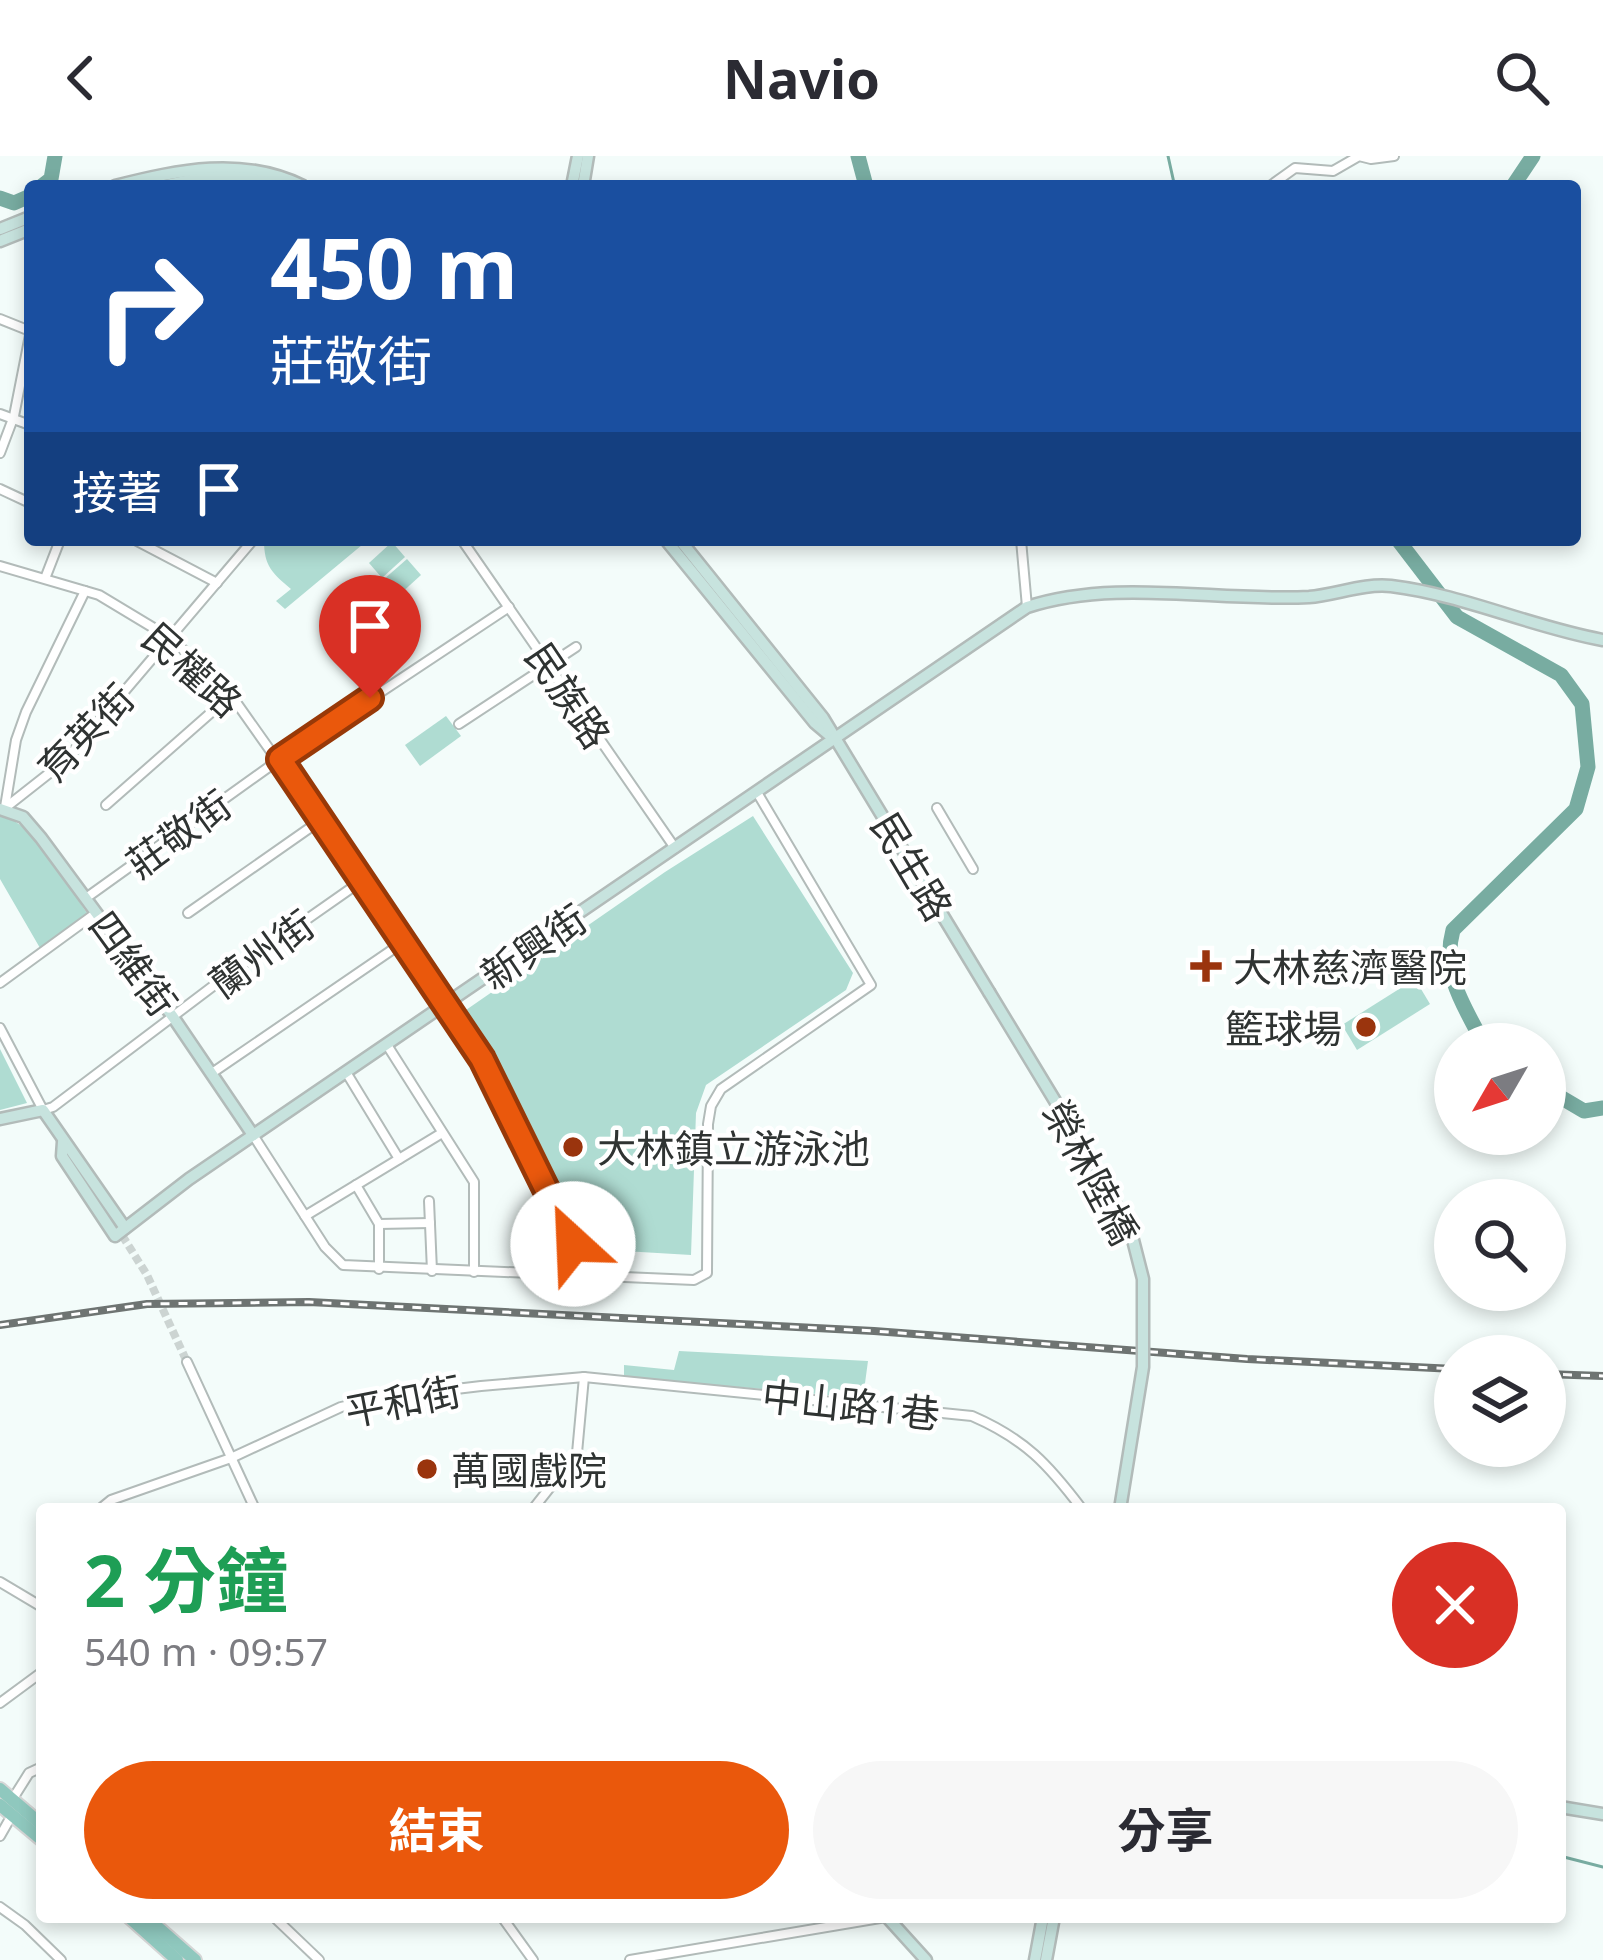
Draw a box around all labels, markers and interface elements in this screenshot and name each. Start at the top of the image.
text: Navio [723,41,880,115]
icon: back [48,45,114,111]
icon: search [1489,45,1555,111]
text: 450 m [270,209,518,324]
icon: right [72,228,228,384]
text: 莊敬街 [270,323,432,397]
icon: arrive [186,456,252,522]
text: 接著 [72,461,162,522]
pin [319,575,421,698]
icon: arrive [337,593,403,659]
street label: 民權路 [132,610,254,728]
street label: 民族路 [514,632,624,758]
street label: 育英街 [25,672,145,792]
street label: 莊敬街 [115,777,241,889]
street label: 民生路 [860,802,966,930]
street label: 新興街 [470,891,596,1001]
street label: 蘭州街 [198,897,324,1009]
street label: 四維街 [78,900,190,1026]
place label: 大林慈濟醫院 [1233,940,1467,993]
marker: 大林慈濟醫院 [1190,950,1222,982]
place label: 籃球場 [1225,1001,1342,1054]
marker: 籃球場 [1353,1014,1379,1040]
north arrow [1434,1023,1566,1155]
map controls [1434,1023,1566,1467]
street label: 榮林陸橋 [1032,1091,1152,1253]
place label: 大林鎮立游泳池 [597,1121,870,1174]
marker: 大林鎮立游泳池 [560,1134,586,1160]
button: search [1434,1179,1566,1311]
position arrow [510,1181,636,1307]
button: layers [1434,1335,1566,1467]
street label: 平和街 [341,1363,465,1437]
street label: 中山路1巷 [760,1368,942,1440]
place label: 萬國戲院 [451,1443,607,1496]
marker: 萬國戲院 [414,1456,440,1482]
text: 2 分鐘 [84,1530,288,1628]
button: close [1392,1542,1518,1668]
text: 540 m · 09:57 [84,1624,328,1677]
button: 結束 [84,1761,789,1899]
button: 分享 [813,1761,1518,1899]

